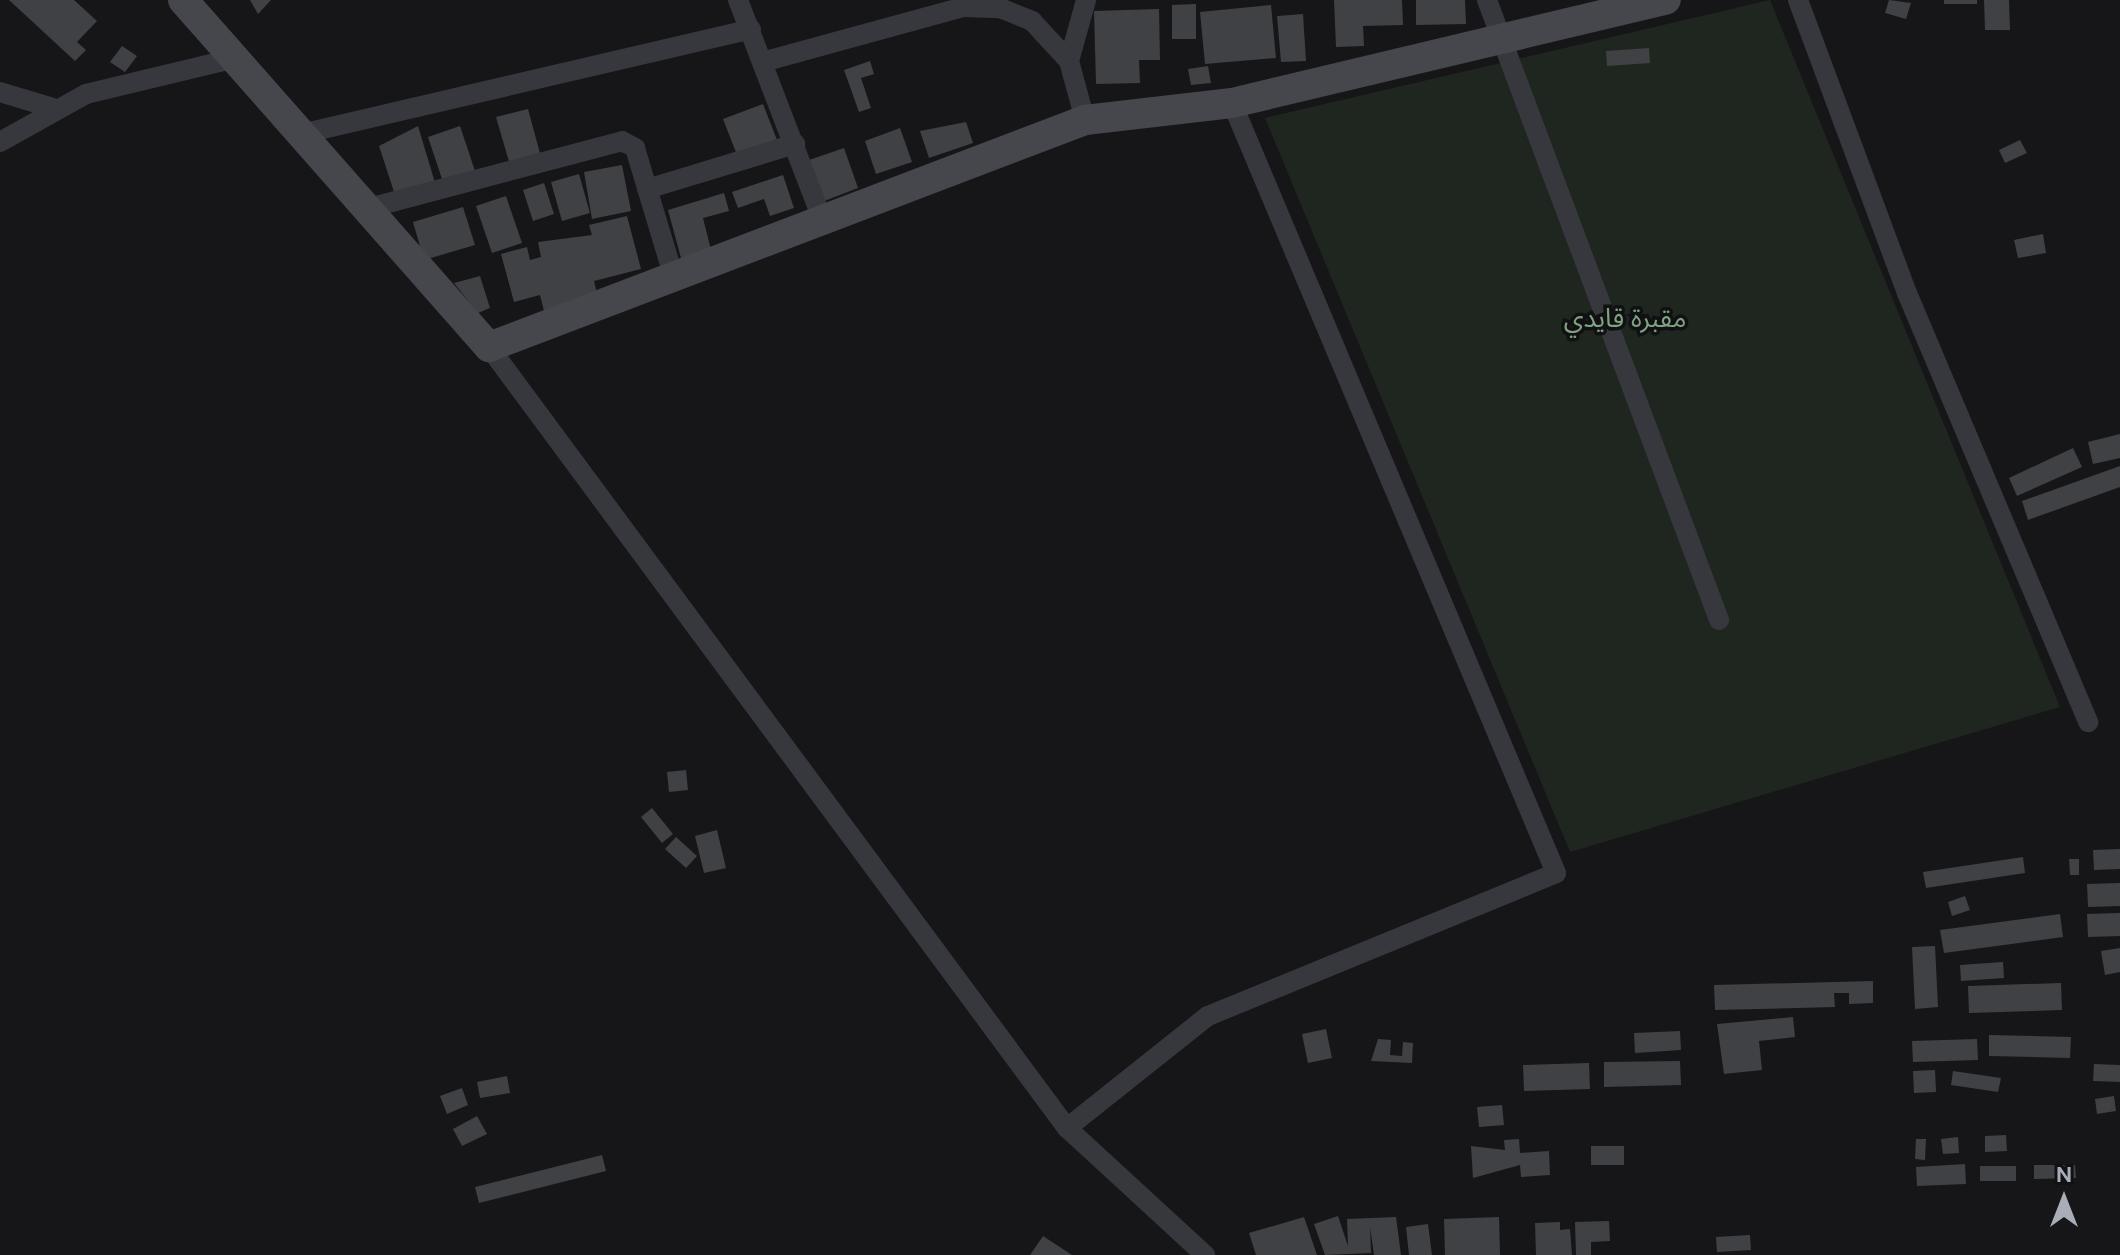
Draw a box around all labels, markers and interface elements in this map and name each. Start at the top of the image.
park label: مقبرة قايدي [1564,303,1686,335]
north arrow [2024,1159,2104,1239]
text: N [2056,1160,2072,1189]

